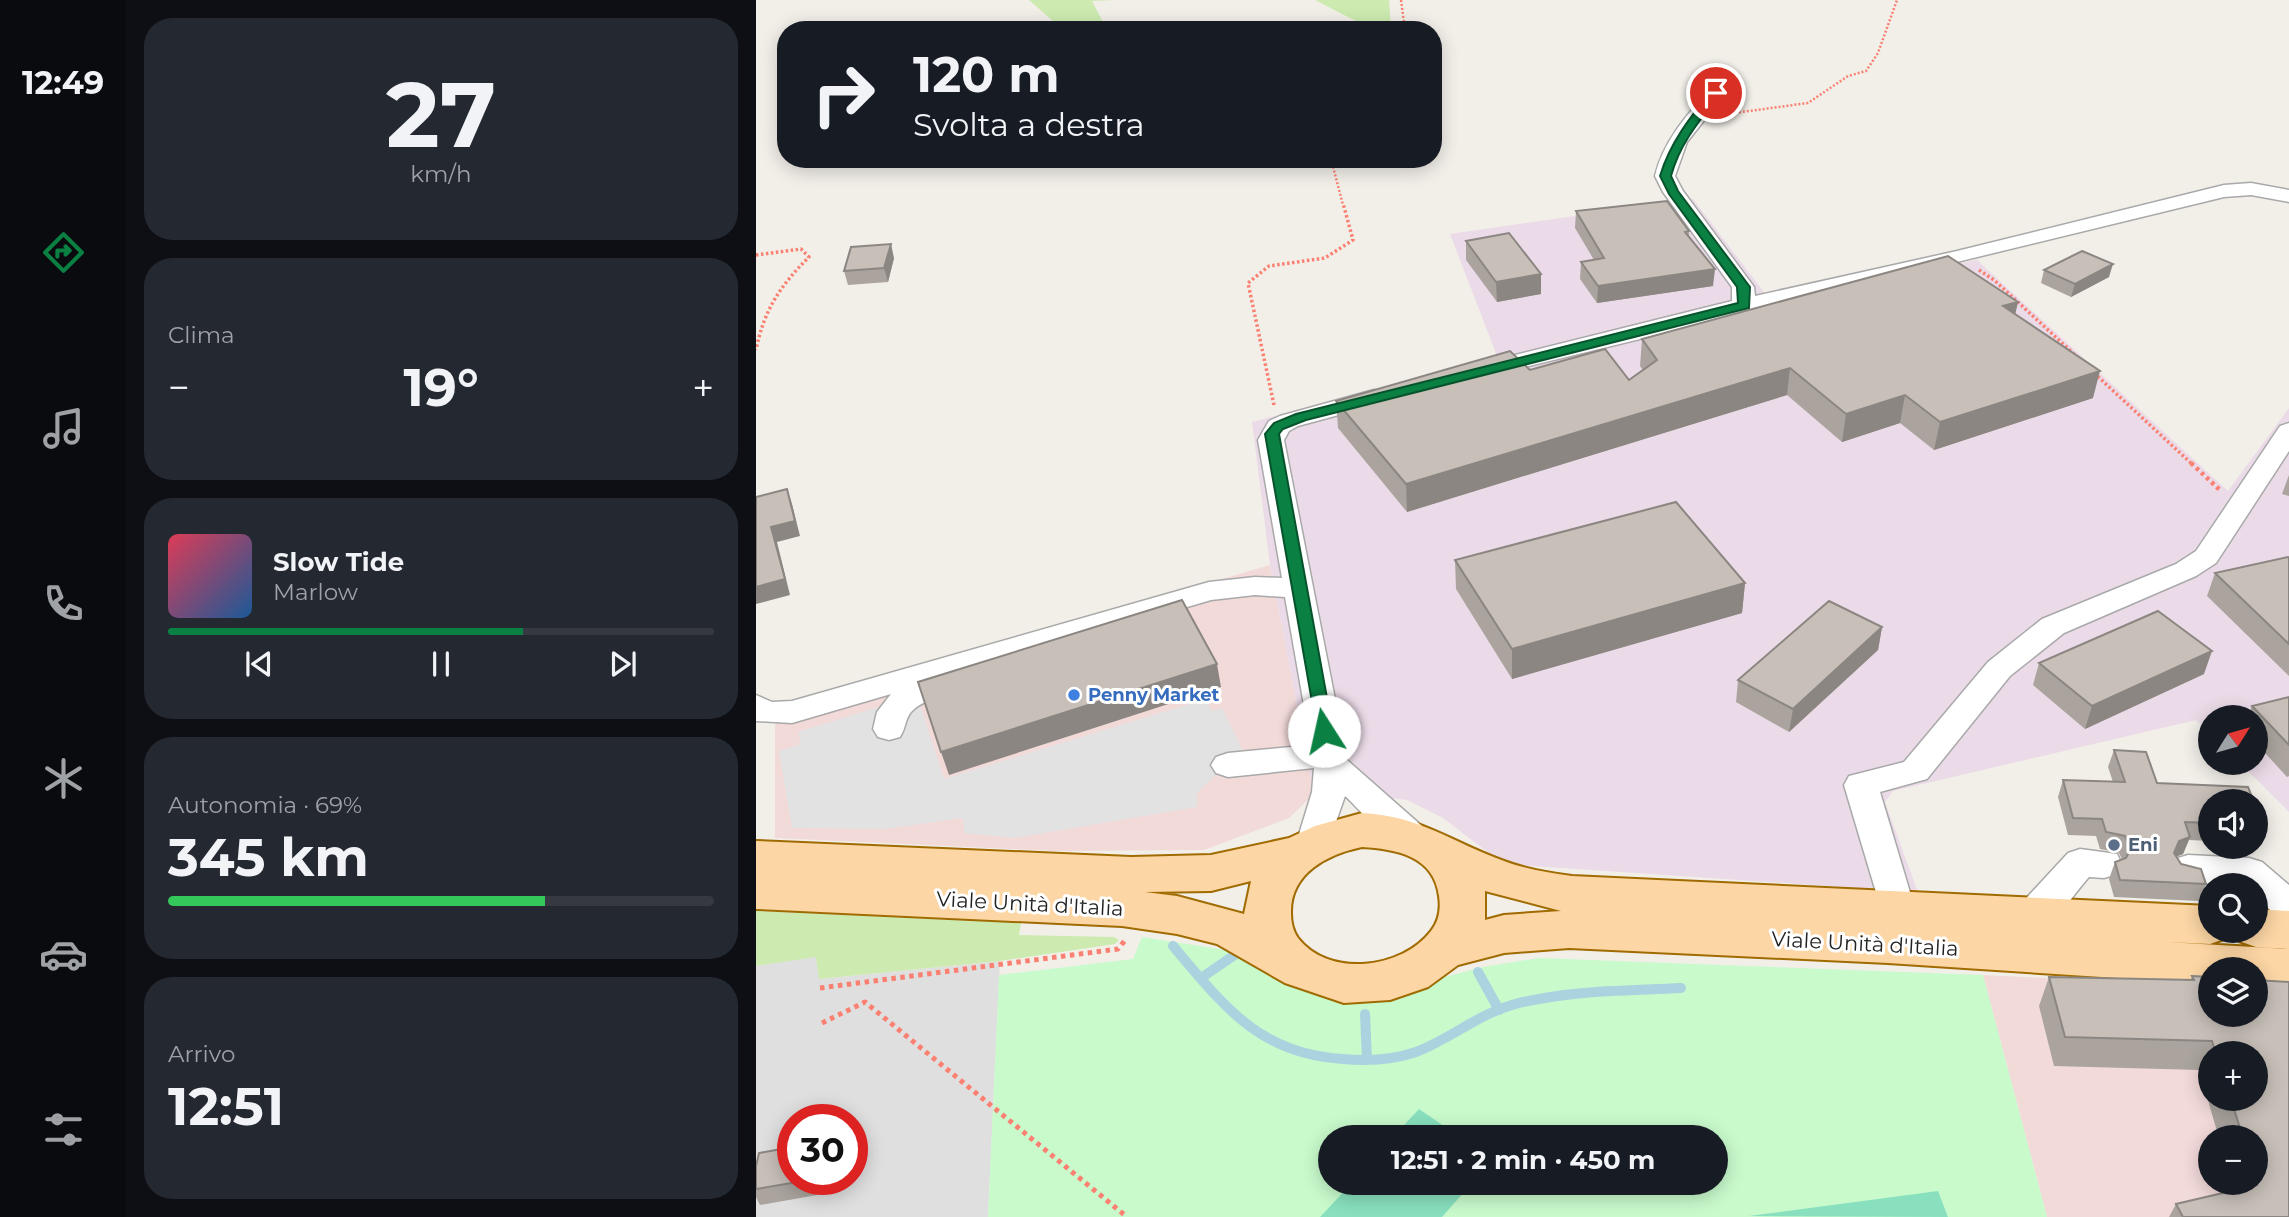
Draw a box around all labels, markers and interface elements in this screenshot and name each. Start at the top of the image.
text: 120 m [913,45,1060,104]
icon: right [798,49,889,140]
text: 27 [386,59,496,170]
text: 12:49 [22,63,104,102]
pin [1686,63,1746,123]
icon: arrive [1697,74,1735,112]
text: Svolta a destra [913,105,1145,144]
text: km/h [410,160,472,188]
icon: directions [39,228,88,277]
text: Clima [168,321,235,349]
text: 19° [403,356,479,419]
text: − [168,364,190,411]
text: + [692,364,714,411]
icon: music [39,404,88,453]
text: Slow Tide [273,546,404,578]
text: Marlow [273,578,358,606]
icon: phone [39,579,88,628]
icon: previous [240,645,278,683]
icon: pause [422,645,460,683]
icon: next [604,645,642,683]
place label: Penny Market [1088,684,1220,706]
marker: Penny Market [1066,687,1082,703]
position arrow [1287,694,1361,768]
north arrow [2198,705,2268,775]
map controls [2198,705,2268,1195]
icon: climate [39,754,88,803]
button: sound [2198,789,2268,859]
text: Autonomia · 69% [168,791,362,819]
text: 345 km [168,826,369,889]
place label: Eni [2128,834,2158,856]
marker: Eni [2106,837,2122,853]
button: search [2198,873,2268,943]
street label: Viale Unità d'Italia [936,886,1124,921]
street label: Viale Unità d'Italia [1771,926,1959,961]
icon: car [39,930,88,979]
button: layers [2198,957,2268,1027]
text: Arrivo [168,1040,235,1068]
button: + [2198,1041,2268,1111]
text: 12:51 [168,1075,284,1138]
speed limit sign: 30 [777,1104,868,1195]
icon: filters [39,1105,88,1154]
button: − [2198,1125,2268,1195]
text: 12:51 · 2 min · 450 m [1391,1144,1655,1176]

